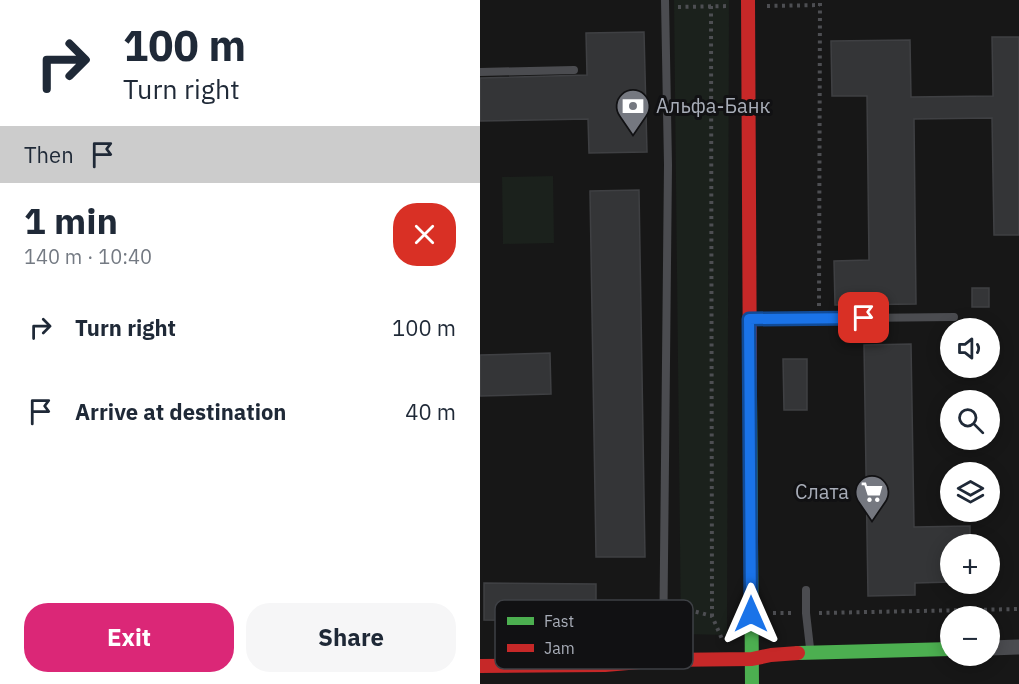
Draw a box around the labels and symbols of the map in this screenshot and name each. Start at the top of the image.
bank icon: Альфа-Банк [615,88,651,135]
place label: Альфа-Банк [656,92,771,119]
pin [838,292,889,343]
supermarket icon: Слата [854,474,890,521]
place label: Слата [795,478,849,505]
position arrow [719,582,783,646]
legend [495,600,693,669]
text: Fast [544,611,574,631]
text: Jam [544,638,575,658]

